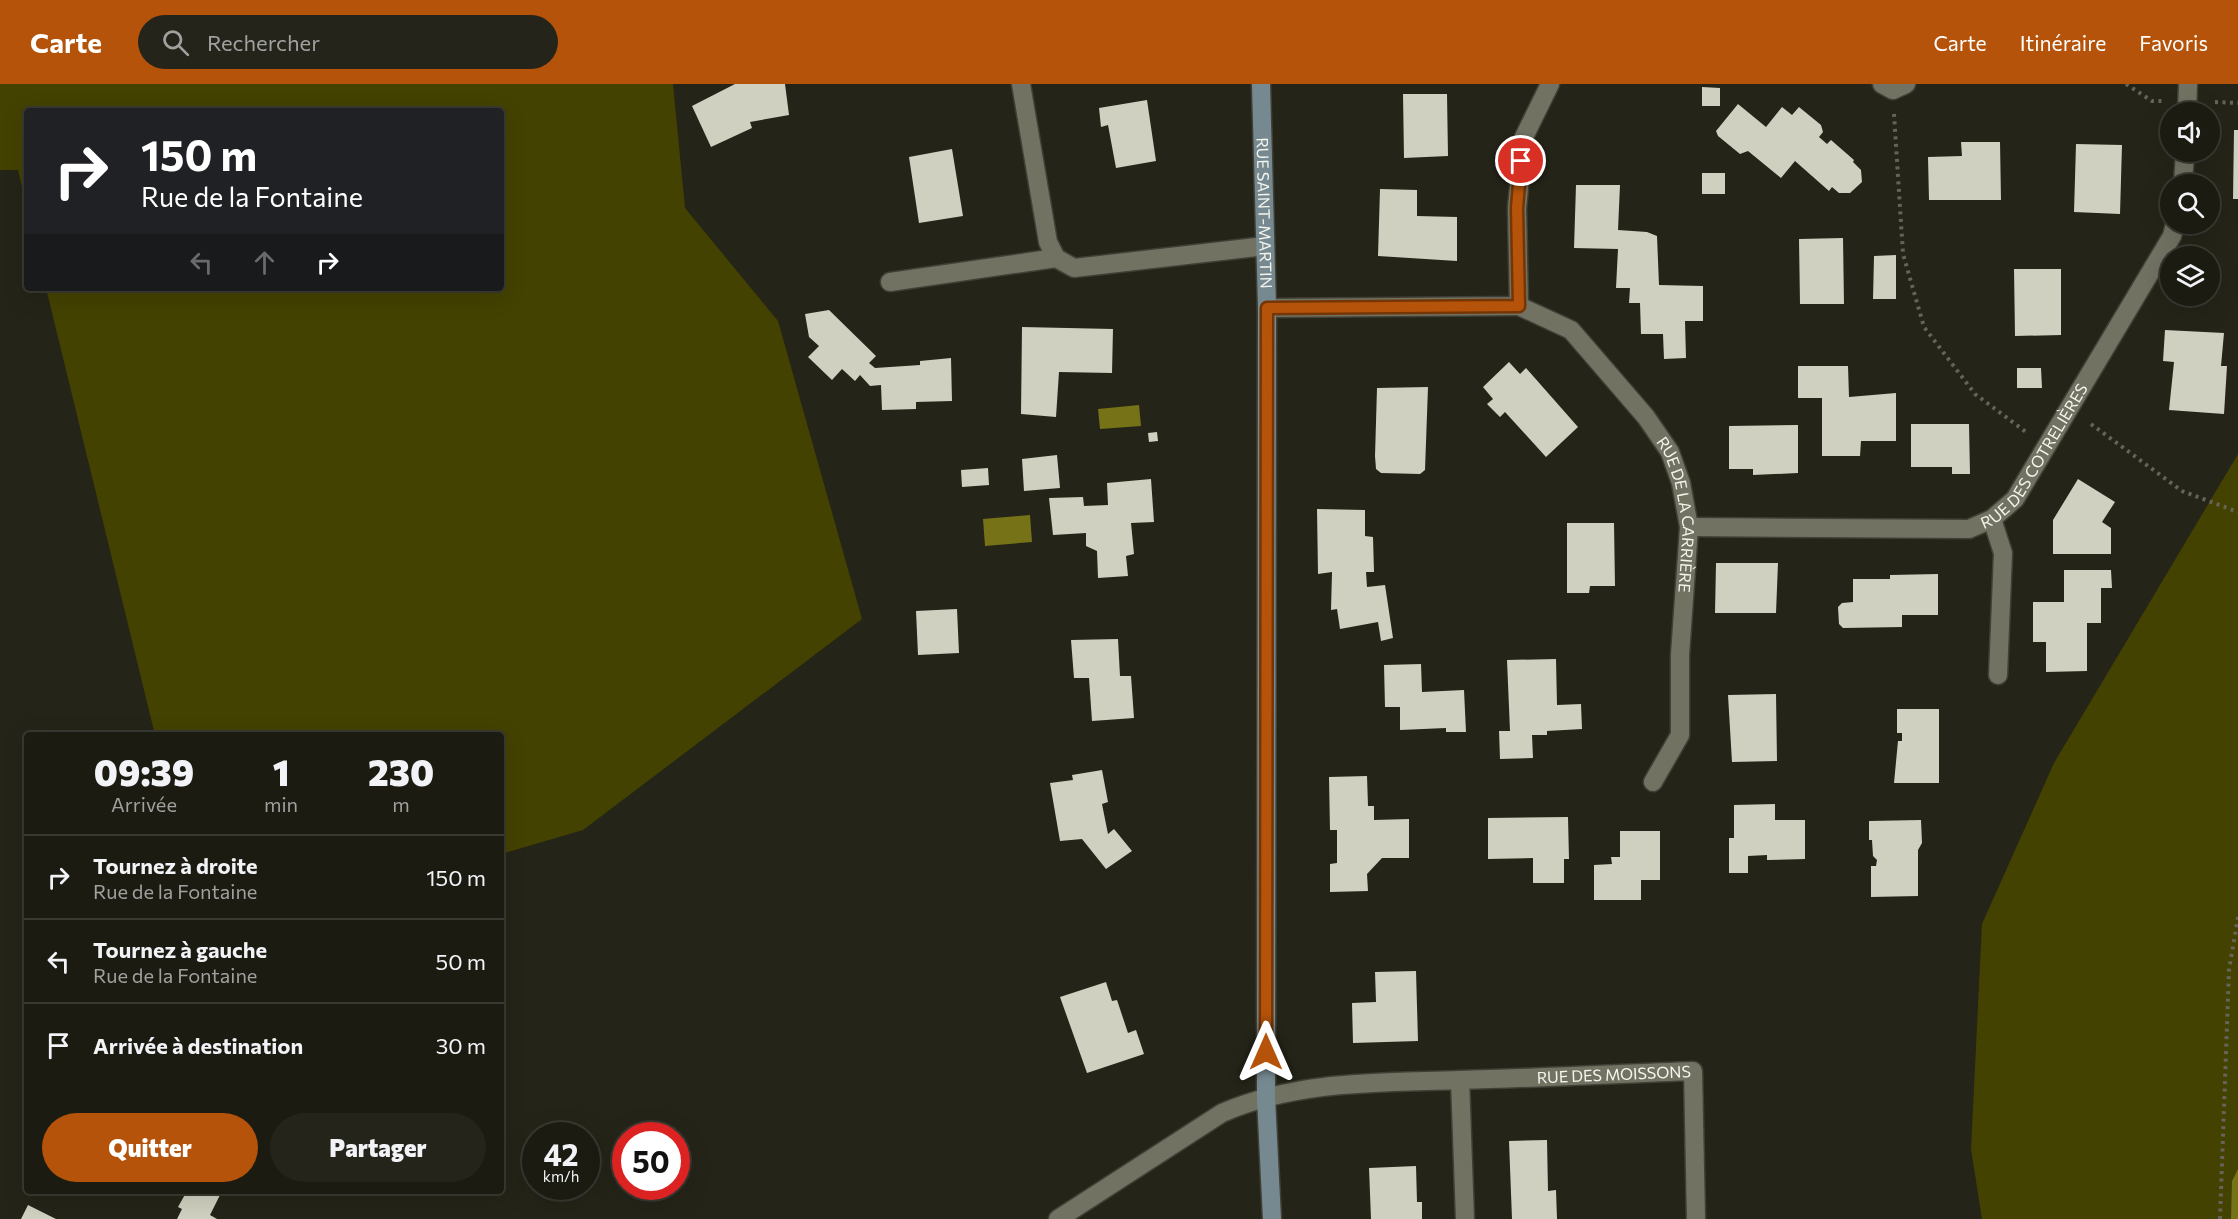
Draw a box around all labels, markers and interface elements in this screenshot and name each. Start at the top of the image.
search box [138,15,558,69]
text: Carte [30,25,102,59]
icon: search [159,26,192,59]
text: Rechercher [207,29,320,56]
text: Carte [1933,30,1987,55]
text: Itinéraire [2020,30,2106,55]
text: Favoris [2139,30,2208,55]
map controls [2160,102,2220,306]
button: sound [2160,102,2220,162]
text: 150 m [141,128,257,180]
icon: right [42,132,120,210]
pin [1495,135,1546,186]
street label: RUE SAINT-MARTIN [1253,137,1276,289]
icon: arrive [1504,144,1537,177]
button: search [2160,174,2220,234]
text: Rue de la Fontaine [141,180,363,213]
icon: left [185,246,218,279]
icon: ahead [248,246,281,279]
icon: right [311,246,344,279]
button: layers [2160,246,2220,306]
street label: RUE DES COTRELIÈRES [1977,380,2091,532]
street label: RUE DE LA CARRIÈRE [1653,433,1699,593]
text: 09:39 [94,749,194,793]
text: 1 [273,749,289,793]
text: 230 [368,749,434,793]
text: Arrivée [111,792,177,816]
text: min [264,792,298,816]
text: m [392,792,410,816]
text: Tournez à droite [93,852,258,879]
icon: right [42,861,75,894]
text: 150 m [426,864,486,891]
text: Rue de la Fontaine [93,879,257,903]
text: Tournez à gauche [93,936,267,963]
icon: left [42,945,75,978]
text: 50 m [436,948,486,975]
text: Rue de la Fontaine [93,963,257,987]
position arrow [1234,1020,1298,1084]
icon: arrive [42,1029,75,1062]
text: Arrivée à destination [93,1032,303,1059]
text: 30 m [436,1032,486,1059]
street label: RUE DES MOISSONS [1536,1061,1691,1086]
button: Quitter [42,1113,258,1182]
button: Partager [270,1113,486,1182]
speed limit sign: 50 [612,1122,690,1200]
text: 42 [543,1135,579,1172]
text: km/h [543,1167,579,1185]

